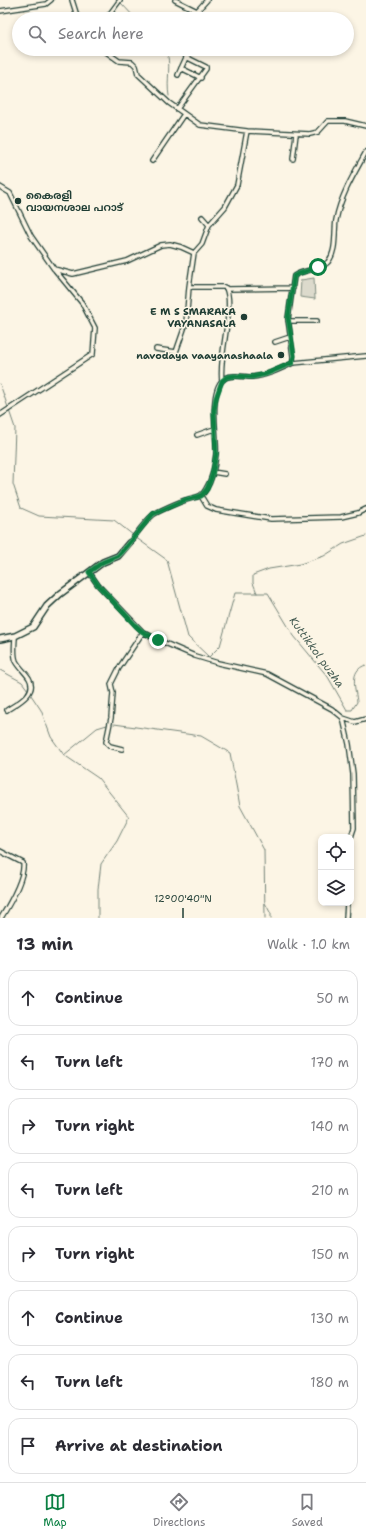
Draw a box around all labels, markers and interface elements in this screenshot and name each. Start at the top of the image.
search box [12,12,354,56]
icon: search [26,23,48,45]
text: Search here [58,24,144,44]
place label: കൈരളി വായനശാല പറാട് [26,189,124,214]
marker: കൈരളി വായനശാല പറാട് [13,196,23,206]
route start [309,258,327,276]
place label: E M S SMARAKA VAYANASALA [150,305,236,330]
marker: E M S SMARAKA VAYANASALA [239,312,249,322]
place label: navodaya vaayanashaala [136,349,273,362]
marker: navodaya vaayanashaala [276,350,286,360]
water label: Kuttikkol puzha [286,614,348,691]
route end [149,631,167,649]
map controls [318,834,354,906]
button: locate [318,834,354,870]
button: layers [318,870,354,906]
text: 12°00'40"N [154,892,212,905]
text: 13 min [16,933,73,955]
text: Walk · 1.0 km [267,936,350,953]
icon: ahead [17,987,39,1009]
text: Continue [55,988,123,1008]
text: 50 m [316,990,349,1007]
icon: left [17,1051,39,1073]
text: Turn left [55,1052,123,1072]
text: 170 m [311,1054,349,1071]
icon: right [17,1115,39,1137]
text: Turn right [55,1116,135,1136]
text: 140 m [310,1118,349,1135]
icon: left [17,1179,39,1201]
text: Turn left [55,1180,123,1200]
text: 210 m [311,1182,349,1199]
icon: right [17,1243,39,1265]
text: Turn right [55,1244,135,1264]
text: 150 m [311,1246,349,1263]
icon: ahead [17,1307,39,1329]
text: Continue [55,1308,123,1328]
text: 130 m [311,1310,349,1327]
icon: left [17,1371,39,1393]
text: Turn left [55,1372,123,1392]
text: 180 m [310,1374,349,1391]
icon: arrive [17,1435,39,1457]
text: Arrive at destination [55,1436,223,1456]
tab: Map [43,1491,67,1530]
tab: Directions [153,1491,205,1530]
tab: Saved [292,1491,323,1530]

